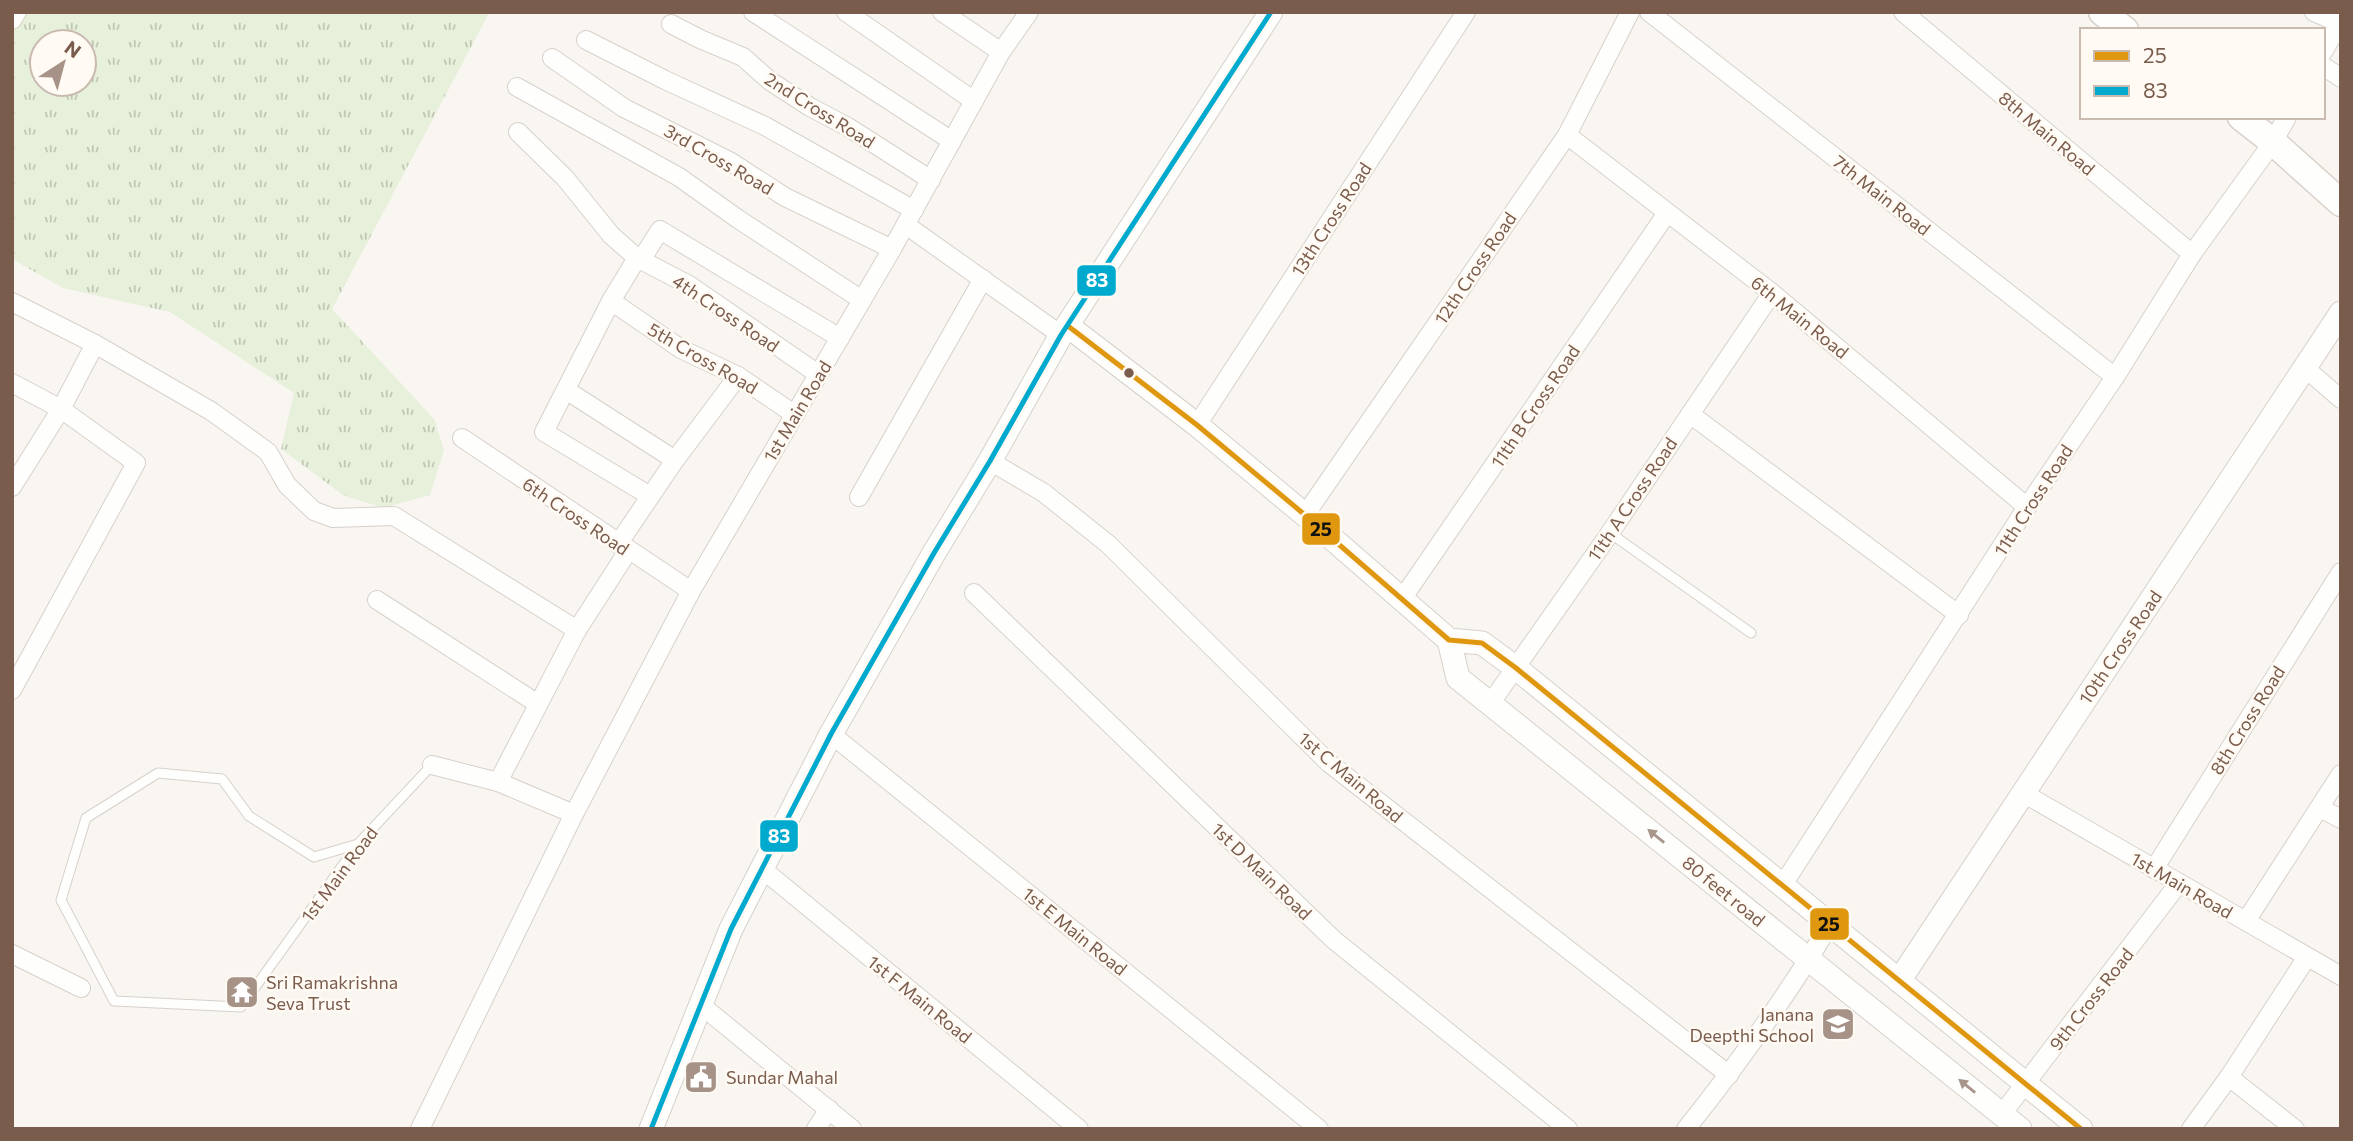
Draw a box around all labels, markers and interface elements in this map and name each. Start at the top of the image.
north arrow [28,28,98,98]
legend [2080,28,2325,119]
text: N [61,35,86,62]
text: 25 [2143,42,2167,67]
street label: 2nd Cross Road [761,67,879,153]
text: 83 [2143,77,2168,102]
street label: 8th Main Road [1994,86,2100,180]
street label: 3rd Cross Road [660,119,778,199]
street label: 7th Main Road [1829,150,1935,240]
street label: 13th Cross Road [1286,158,1376,280]
street label: 12th Cross Road [1429,208,1521,328]
line badge: 83 [1076,264,1117,297]
text: 83 [1086,268,1108,291]
street label: 4th Cross Road [669,269,783,357]
street label: 6th Main Road [1747,271,1853,363]
street label: 5th Cross Road [644,318,762,398]
street label: 11th B Cross Road [1486,340,1584,472]
street label: 1st Main Road [758,357,836,465]
unlabelled marker [1122,366,1136,380]
street label: 11th A Cross Road [1583,433,1681,565]
street label: 11th Cross Road [1989,440,2077,560]
street label: 6th Cross Road [519,472,633,560]
line badge: 25 [1301,512,1341,546]
text: 25 [1310,517,1332,540]
street label: 10th Cross Road [2074,586,2166,708]
street label: 8th Cross Road [2205,662,2289,778]
street label: 1st C Main Road [1294,727,1408,827]
street label: 1st D Main Road [1208,818,1316,924]
line badge: 83 [759,819,799,853]
street label: 1st Main Road [296,822,382,926]
text: 83 [768,824,790,847]
one-way arrow [1647,829,1665,844]
street label: 1st Main Road [2127,847,2237,923]
street label: 80 feet road [1678,851,1770,931]
street label: 1st E Main Road [1018,882,1132,980]
line badge: 25 [1809,907,1850,941]
text: 25 [1818,912,1840,935]
street label: 9th Cross Road [2044,943,2138,1055]
street label: 1st F Main Road [864,950,976,1048]
place label: Sri Ramakrishna Seva Trust [266,971,398,1014]
temple icon: Sri Ramakrishna Seva Trust [223,973,261,1011]
place label: Janana Deepthi School [1690,1003,1814,1046]
school or university icon: Janana Deepthi School [1819,1005,1857,1043]
public building icon: Sundar Mahal [682,1058,720,1096]
place label: Sundar Mahal [726,1066,838,1088]
one-way arrow [1959,1078,1977,1093]

